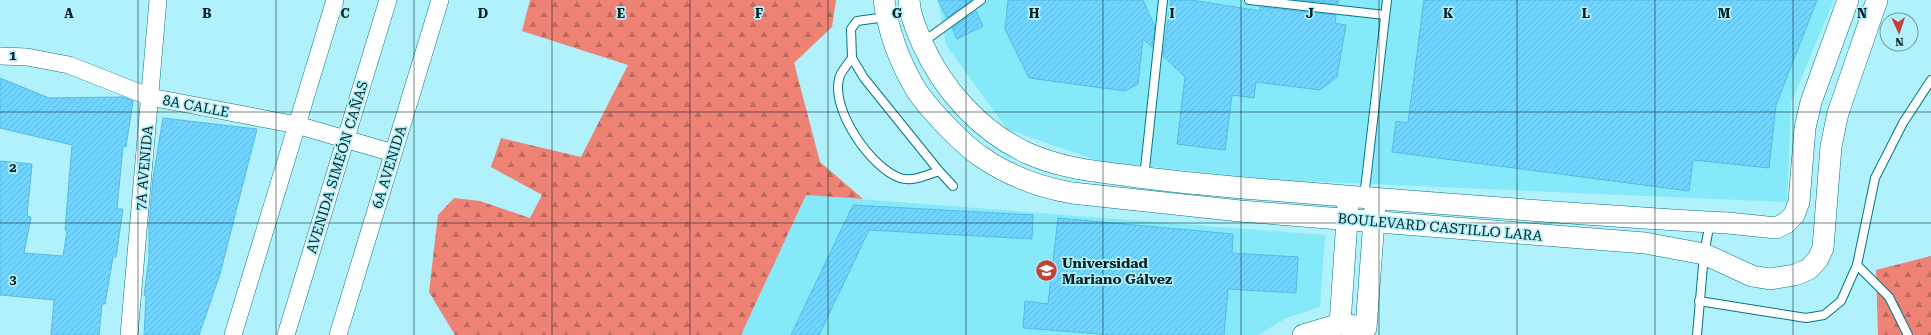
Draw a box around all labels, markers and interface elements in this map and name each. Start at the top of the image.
text: A [64,6,74,21]
text: B [202,6,212,21]
text: C [340,6,350,21]
text: D [478,6,488,21]
text: E [617,6,625,21]
text: F [755,6,763,21]
text: G [892,6,902,21]
text: H [1029,6,1040,21]
text: I [1169,6,1175,21]
text: J [1306,6,1314,21]
text: K [1443,6,1454,21]
text: L [1582,6,1590,21]
text: M [1718,6,1731,21]
text: N [1857,6,1867,21]
north arrow [1879,12,1919,52]
text: N [1894,35,1904,48]
text: 1 [9,48,17,63]
street label: AVENIDA SIMEÓN CAÑAS [303,78,371,255]
street label: 8A CALLE [161,92,231,120]
street label: 7A AVENIDA [132,124,156,211]
street label: 6A AVENIDA [369,124,409,210]
text: 2 [9,160,17,175]
street label: BOULEVARD CASTILLO LARA [1337,210,1543,244]
place label: Universidad Mariano Gálvez [1062,255,1172,287]
school or university icon: Universidad Mariano Gálvez [1034,258,1060,284]
text: 3 [9,272,17,287]

